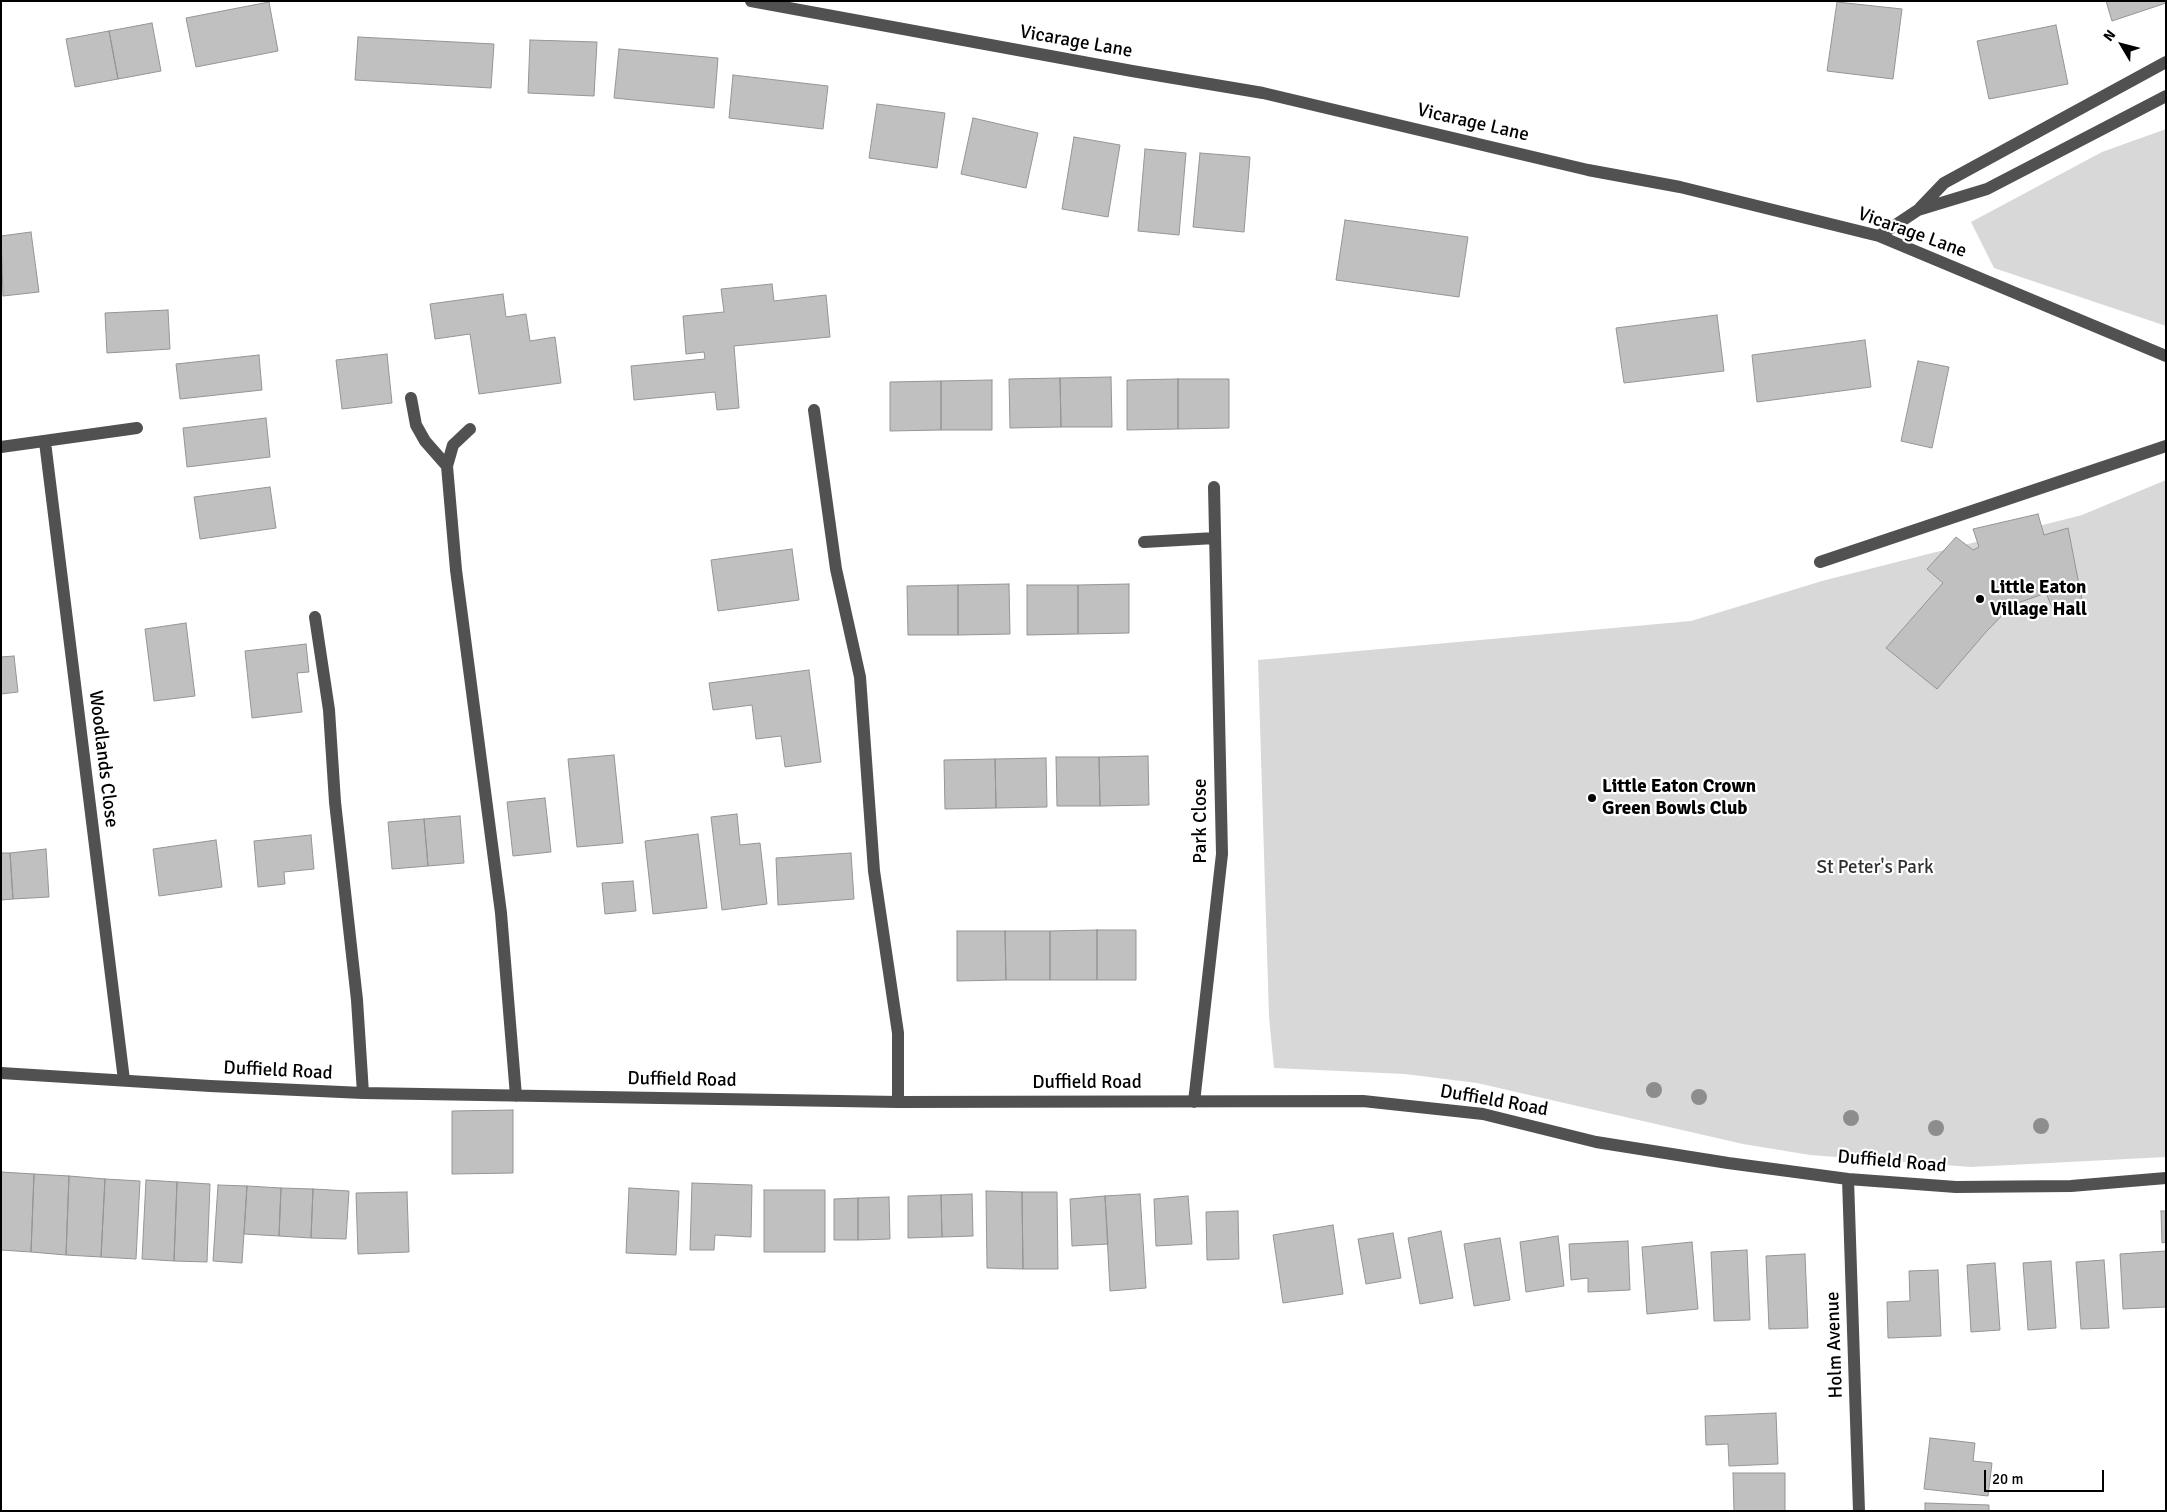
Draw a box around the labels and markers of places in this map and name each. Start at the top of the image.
place label: Little Eaton Village Hall [1990,577,2087,621]
marker: Little Eaton Village Hall [1974,593,1986,605]
place label: Little Eaton Crown Green Bowls Club [1602,776,1756,820]
marker: Little Eaton Crown Green Bowls Club [1586,792,1598,804]

